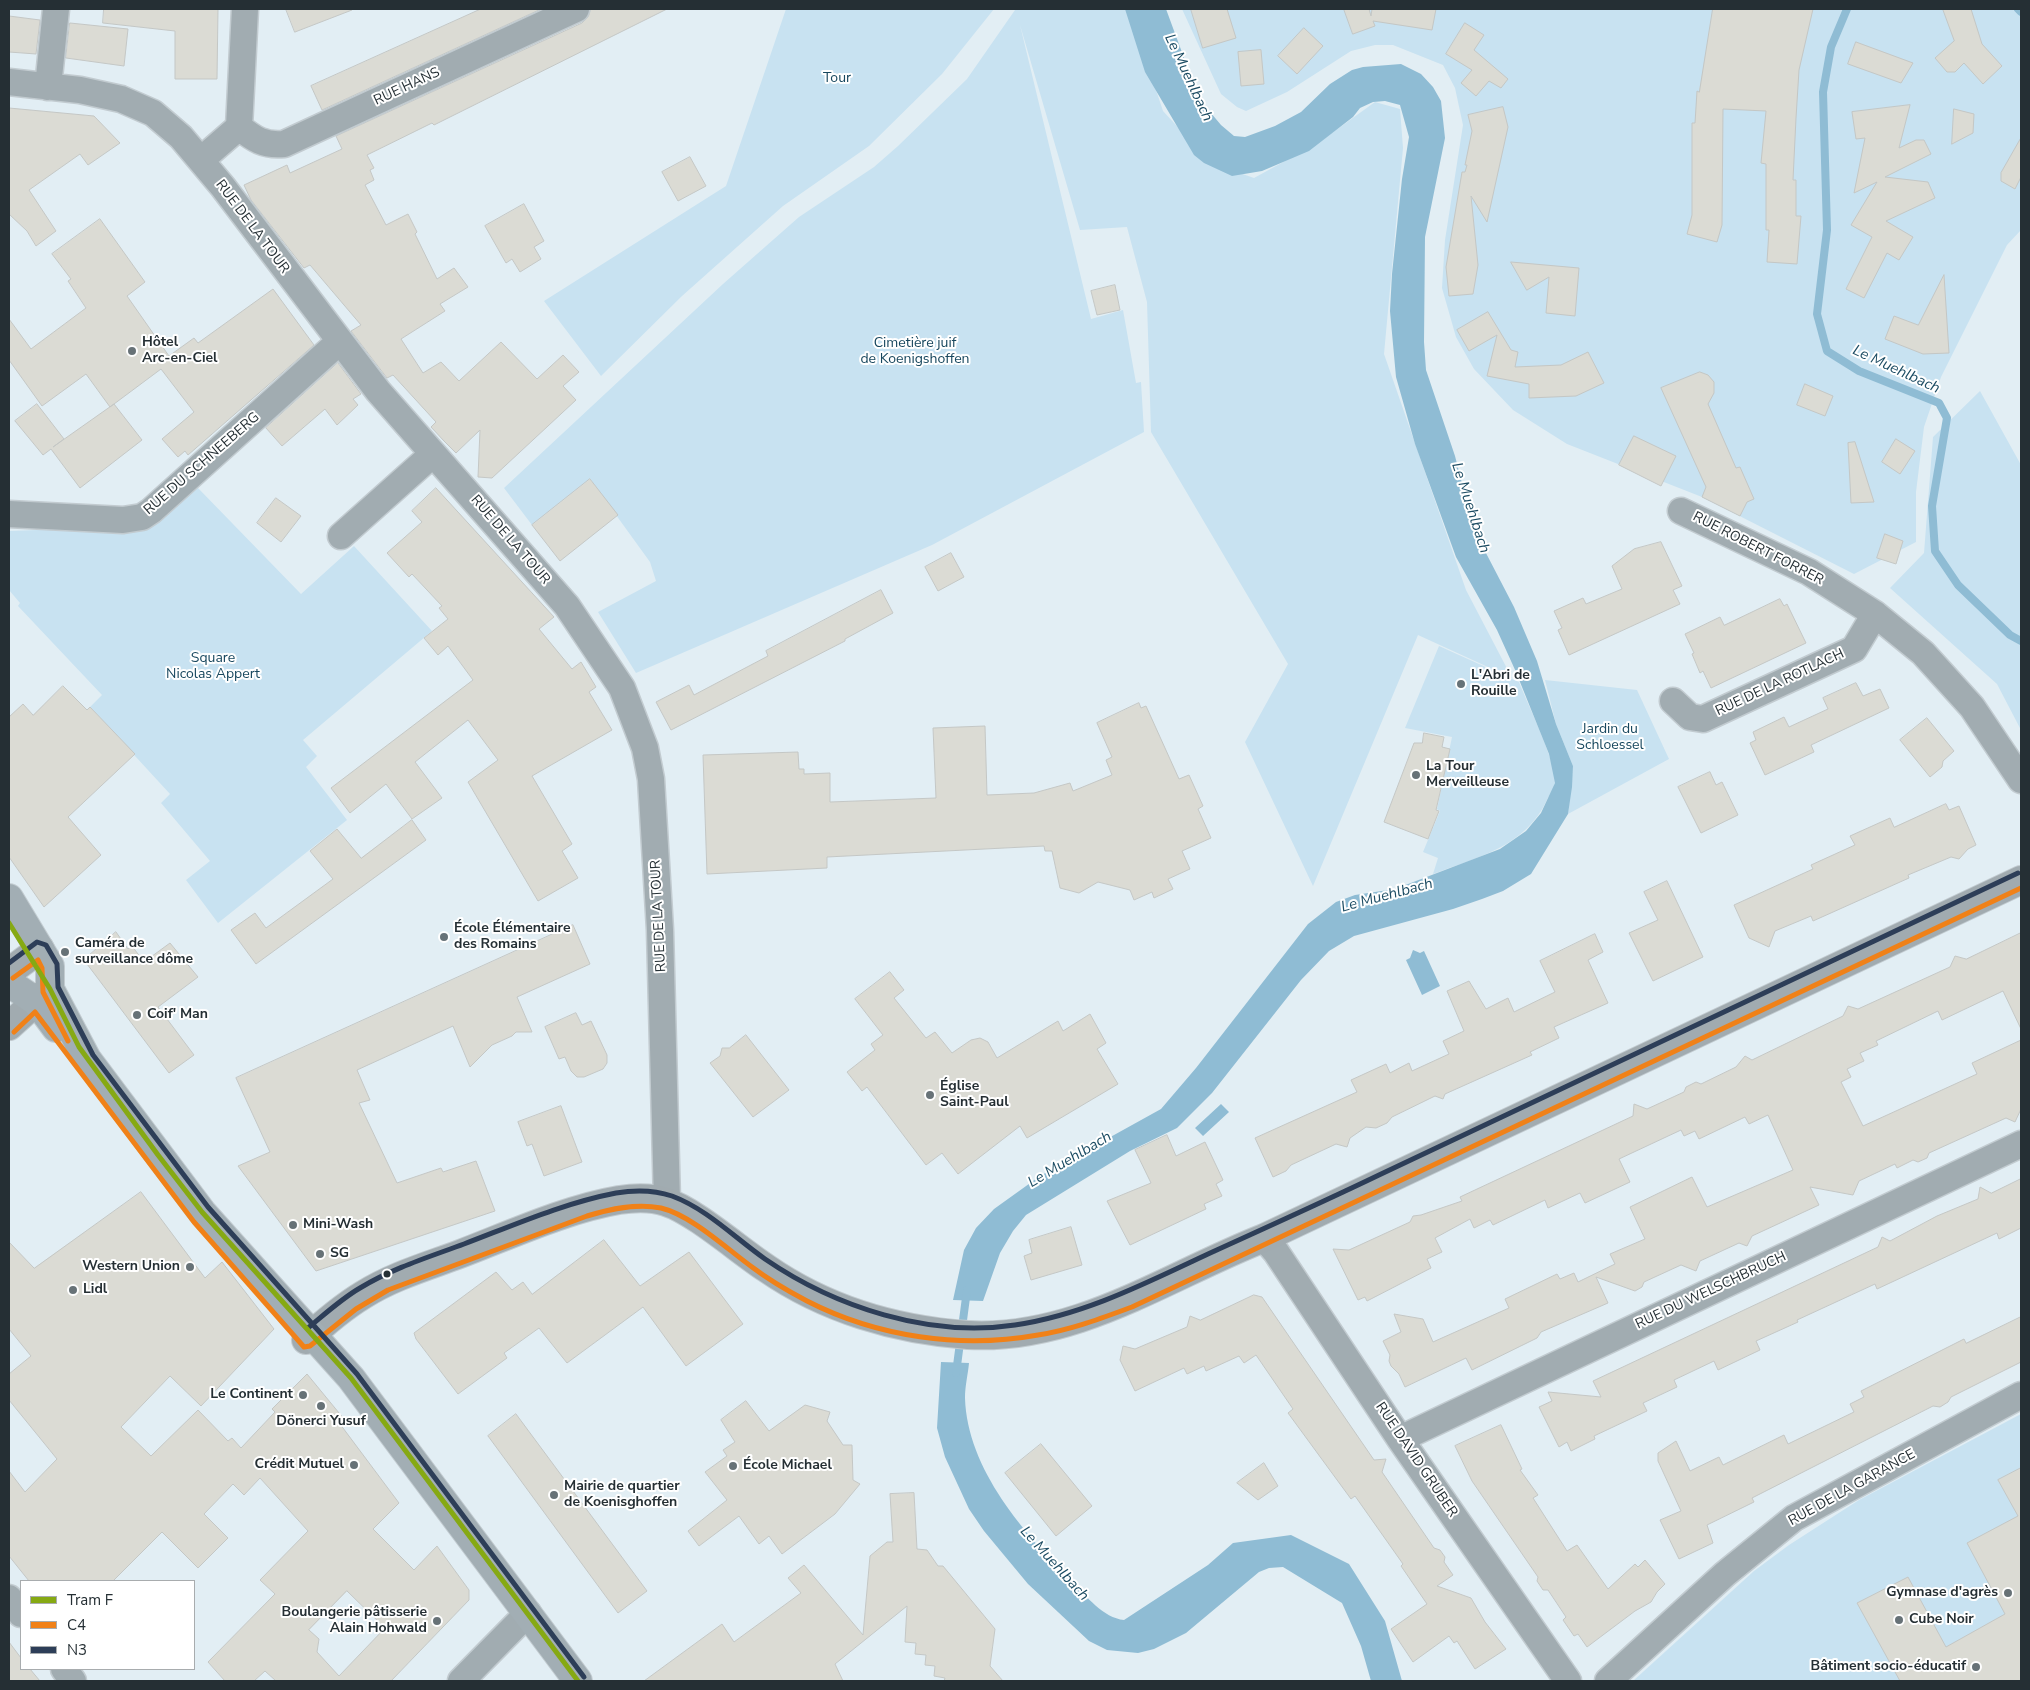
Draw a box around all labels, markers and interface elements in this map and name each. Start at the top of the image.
water label: Le Muehlbach [1160,31,1216,125]
street label: RUE HANS [371,64,443,110]
park label: Tour [823,71,851,87]
street label: RUE DE LA TOUR [211,177,293,277]
place label: Hôtel Arc-en-Ciel [142,335,218,368]
park label: Cimetière juif de Koenigshoffen [860,336,970,368]
water label: Le Muehlbach [1849,342,1943,398]
marker: Hôtel Arc-en-Ciel [126,345,138,357]
street label: RUE DU SCHNEEBERG [141,409,263,519]
water label: Le Muehlbach [1447,460,1493,556]
street label: RUE DE LA TOUR [467,492,553,588]
street label: RUE ROBERT FORRER [1690,509,1826,589]
street label: RUE DE LA ROTLACH [1713,646,1847,720]
park label: Square Nicolas Appert [166,651,260,684]
place label: L'Abri de Rouille [1471,668,1530,700]
marker: L'Abri de Rouille [1455,678,1467,690]
park label: Jardin du Schloessel [1576,722,1644,754]
place label: La Tour Merveilleuse [1426,759,1509,792]
marker: La Tour Merveilleuse [1410,769,1422,781]
street label: RUE DE LA TOUR [648,859,670,973]
water label: Le Muehlbach [1339,875,1435,917]
place label: École Élémentaire des Romains [454,921,571,954]
marker: École Élémentaire des Romains [438,931,450,943]
place label: Caméra de surveillance dôme [75,936,193,969]
marker: Caméra de surveillance dôme [59,946,71,958]
place label: Coif' Man [147,1007,208,1023]
marker: Coif' Man [131,1009,143,1021]
place label: Église Saint-Paul [940,1079,1009,1112]
marker: Église Saint-Paul [924,1089,936,1101]
water label: Le Muehlbach [1025,1128,1115,1192]
place label: Mini-Wash [303,1217,373,1233]
marker: Mini-Wash [287,1219,299,1231]
place label: SG [330,1246,349,1262]
marker: SG [314,1248,326,1260]
street label: RUE DU WELSCHBRUCH [1633,1249,1789,1333]
place label: Western Union [82,1259,180,1275]
marker: Western Union [184,1261,196,1273]
unlabelled marker [382,1269,392,1279]
place label: Lidl [83,1282,107,1298]
marker: Lidl [67,1284,79,1296]
place label: Le Continent [210,1387,293,1403]
marker: Le Continent [297,1389,309,1401]
street label: RUE DAVID GRUBER [1371,1399,1461,1521]
marker: Dönerci Yusuf [315,1400,327,1412]
place label: Dönerci Yusuf [276,1414,366,1430]
street label: RUE DE LA GARANCE [1786,1446,1918,1530]
place label: Crédit Mutuel [255,1457,344,1473]
place label: École Michael [743,1458,832,1474]
marker: Crédit Mutuel [348,1459,360,1471]
marker: École Michael [727,1460,739,1472]
place label: Mairie de quartier de Koenisghoffen [564,1479,680,1511]
marker: Mairie de quartier de Koenisghoffen [548,1489,560,1501]
water label: Le Muehlbach [1016,1523,1092,1605]
legend [20,1580,195,1670]
place label: Gymnase d'agrès [1886,1585,1998,1601]
marker: Gymnase d'agrès [2002,1587,2014,1599]
text: Tram F [67,1590,113,1610]
place label: Boulangerie pâtisserie Alain Hohwald [282,1605,427,1638]
place label: Cube Noir [1909,1612,1974,1628]
marker: Cube Noir [1893,1614,1905,1626]
text: C4 [67,1615,86,1635]
marker: Boulangerie pâtisserie Alain Hohwald [431,1615,443,1627]
text: N3 [67,1640,87,1660]
place label: Bâtiment socio-éducatif [1811,1659,1966,1675]
marker: Bâtiment socio-éducatif [1970,1661,1982,1673]

